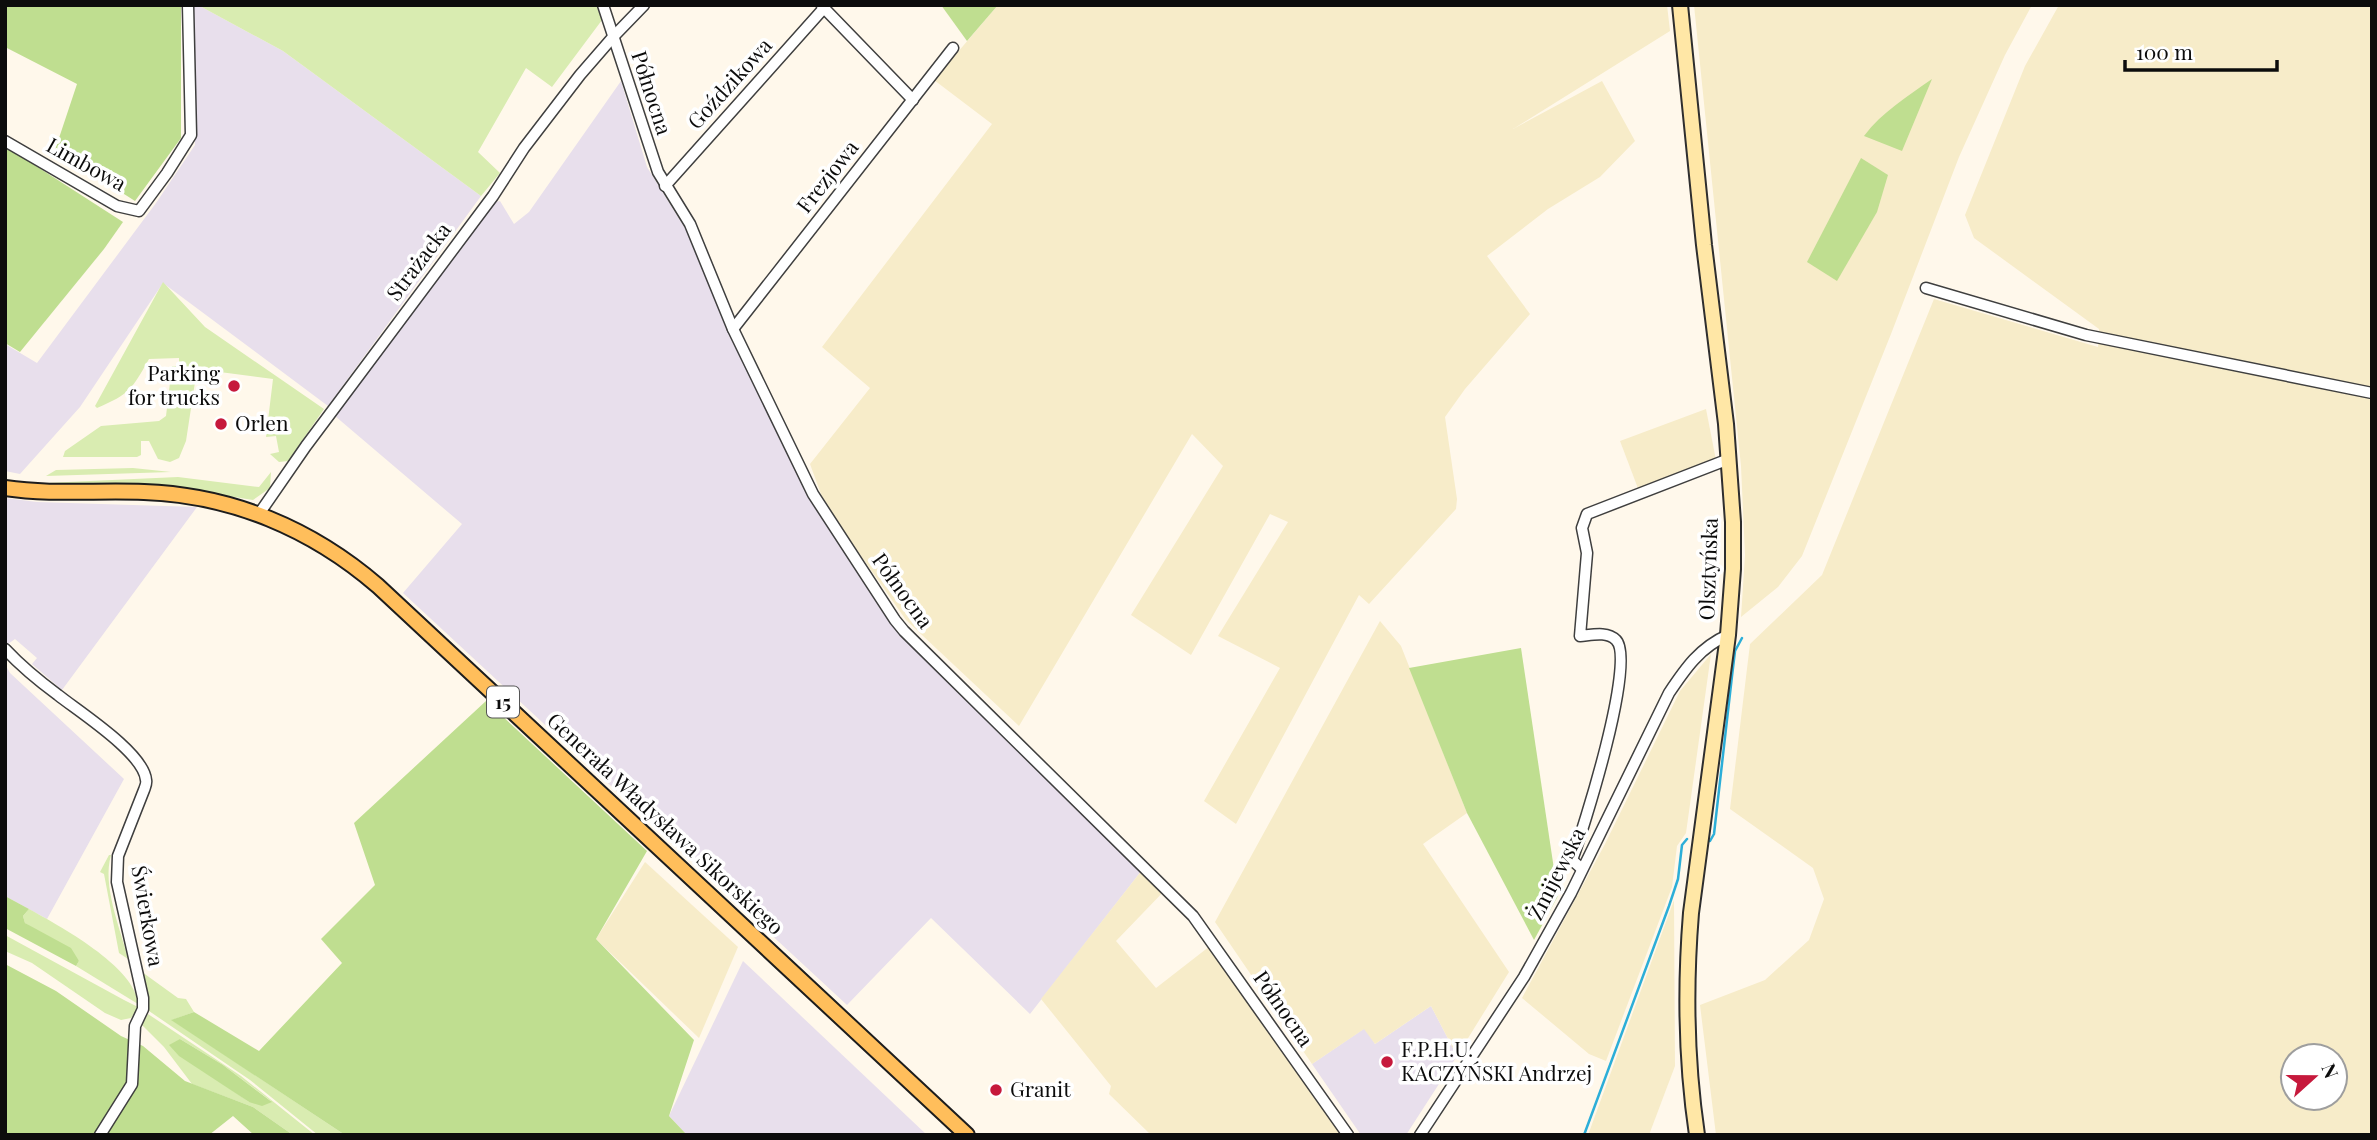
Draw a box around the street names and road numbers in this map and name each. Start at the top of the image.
street label: Goździkowa [680,31,777,134]
street label: Północna [626,47,680,138]
street label: Limbowa [42,130,132,197]
street label: Frezjowa [789,133,864,218]
street label: Strażacka [379,216,456,306]
street label: Olsztyńska [1691,517,1723,621]
street label: Północna [867,547,941,634]
road number: 15 [487,687,519,718]
street label: Generała Władysława Sikorskiego [542,705,791,940]
street label: Żmijewska [1520,821,1591,924]
street label: Świerkowa [126,863,172,969]
street label: Północna [1248,964,1321,1052]

